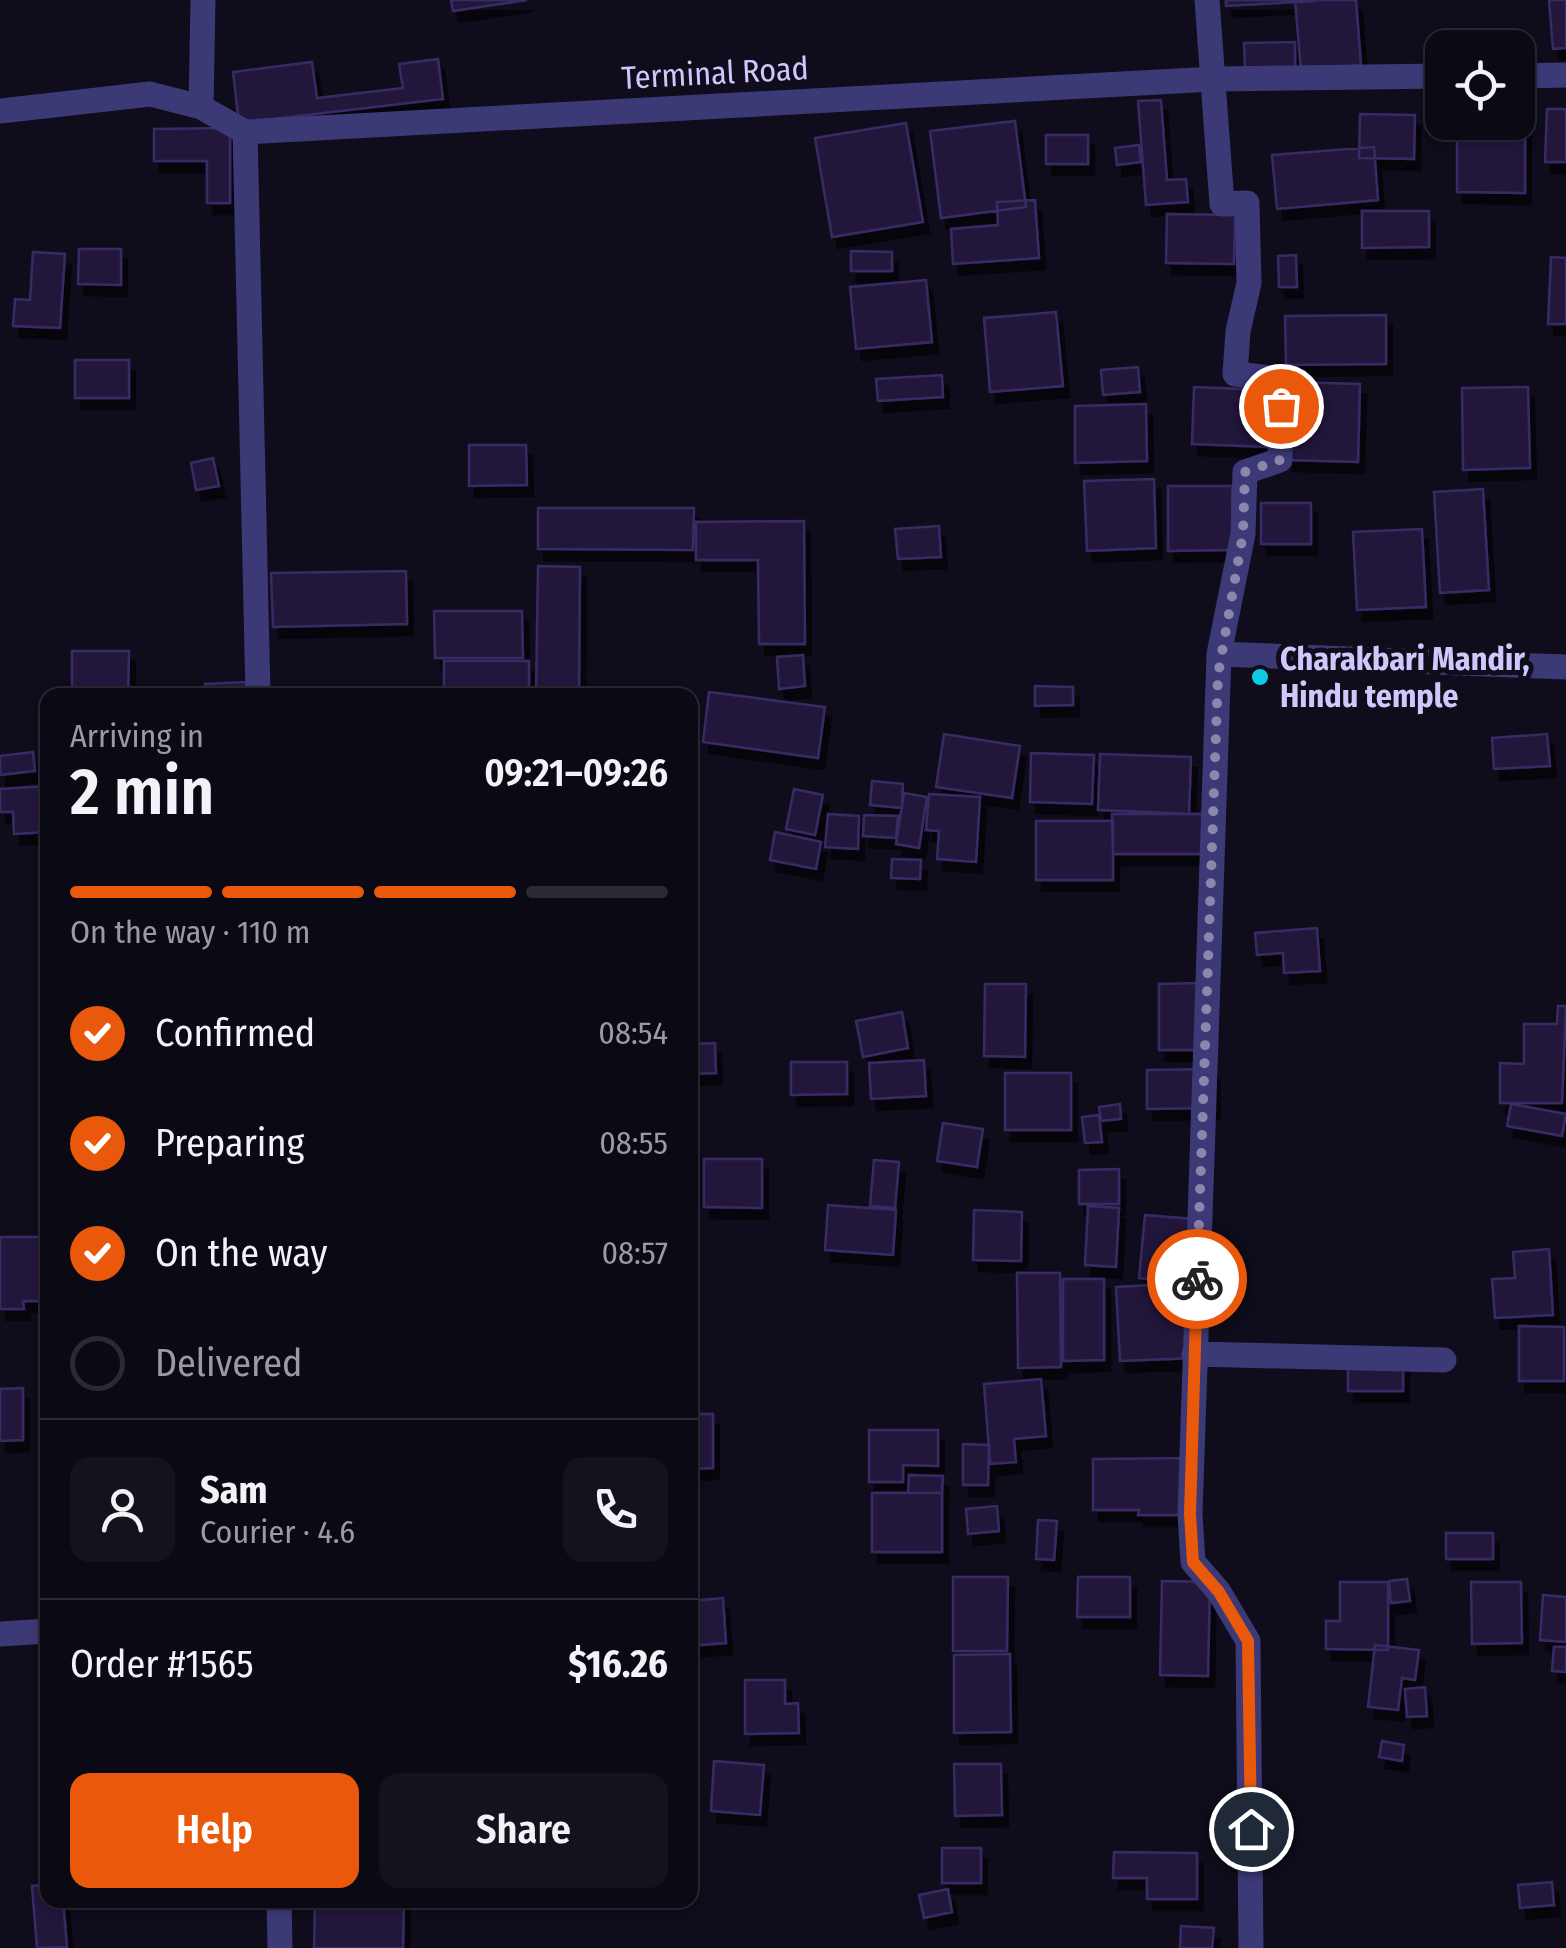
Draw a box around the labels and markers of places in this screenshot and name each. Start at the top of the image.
pin [1239,364,1324,449]
place label: Charakbari Mandir, Hindu temple [1280,640,1530,715]
marker: Charakbari Mandir, Hindu temple [1249,666,1271,688]
pin [1209,1787,1294,1872]

